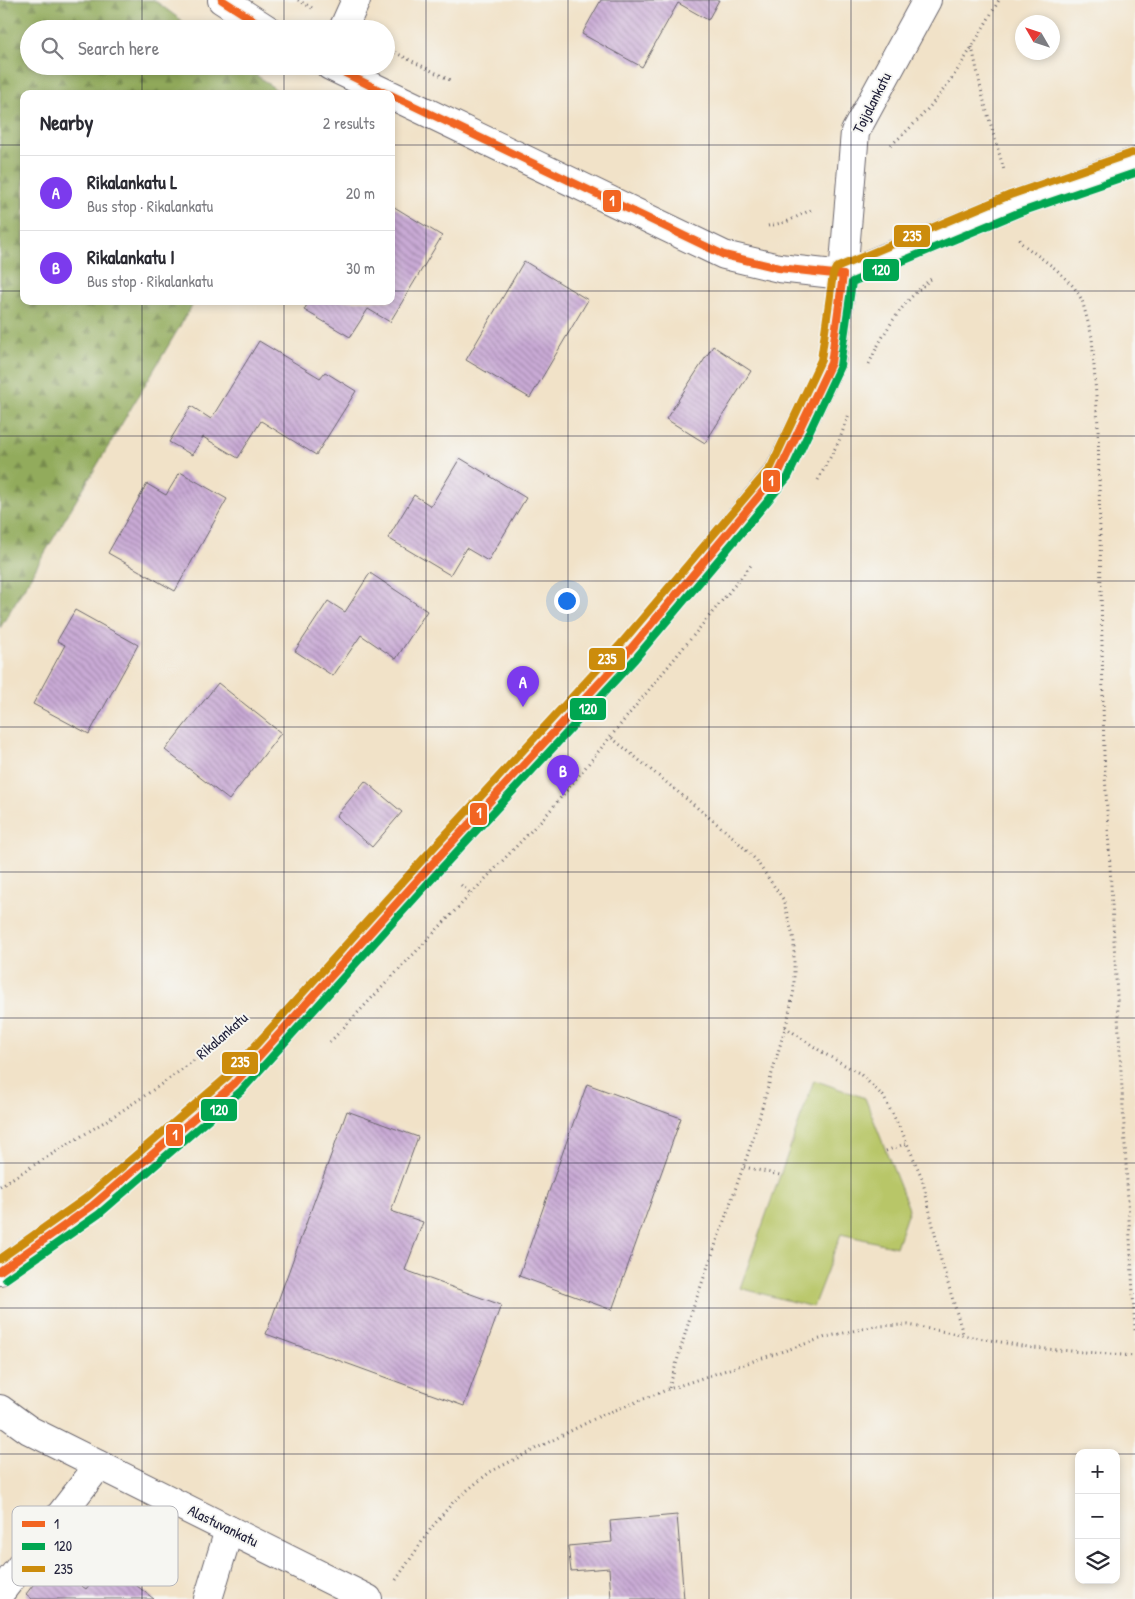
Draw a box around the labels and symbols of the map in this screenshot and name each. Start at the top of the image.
north arrow [1015,15,1060,60]
street label: Toijalankatu [847,69,896,137]
line badge: 1 [602,189,622,213]
text: 1 [609,191,615,210]
line badge: 235 [893,224,931,248]
text: 235 [903,226,921,245]
line badge: 120 [862,258,900,282]
text: 120 [872,260,891,279]
line badge: 1 [762,469,781,493]
text: 1 [768,471,774,490]
your location [554,588,580,614]
line badge: 235 [588,647,626,671]
text: 235 [598,649,616,668]
pin: A [507,666,539,707]
line badge: 120 [569,697,607,721]
text: 120 [579,699,598,718]
pin: B [547,755,579,796]
line badge: 1 [469,802,488,826]
text: 1 [476,803,482,822]
street label: Rikalankatu [191,1007,252,1064]
line badge: 235 [221,1051,259,1075]
text: 235 [231,1052,249,1071]
line badge: 120 [200,1098,238,1122]
text: 120 [210,1100,229,1119]
line badge: 1 [165,1123,184,1147]
text: 1 [172,1125,178,1144]
street label: Alastuvankatu [184,1499,262,1552]
legend [12,1506,178,1586]
text: 1 [54,1514,59,1533]
text: 120 [54,1536,72,1555]
text: 235 [54,1559,73,1578]

